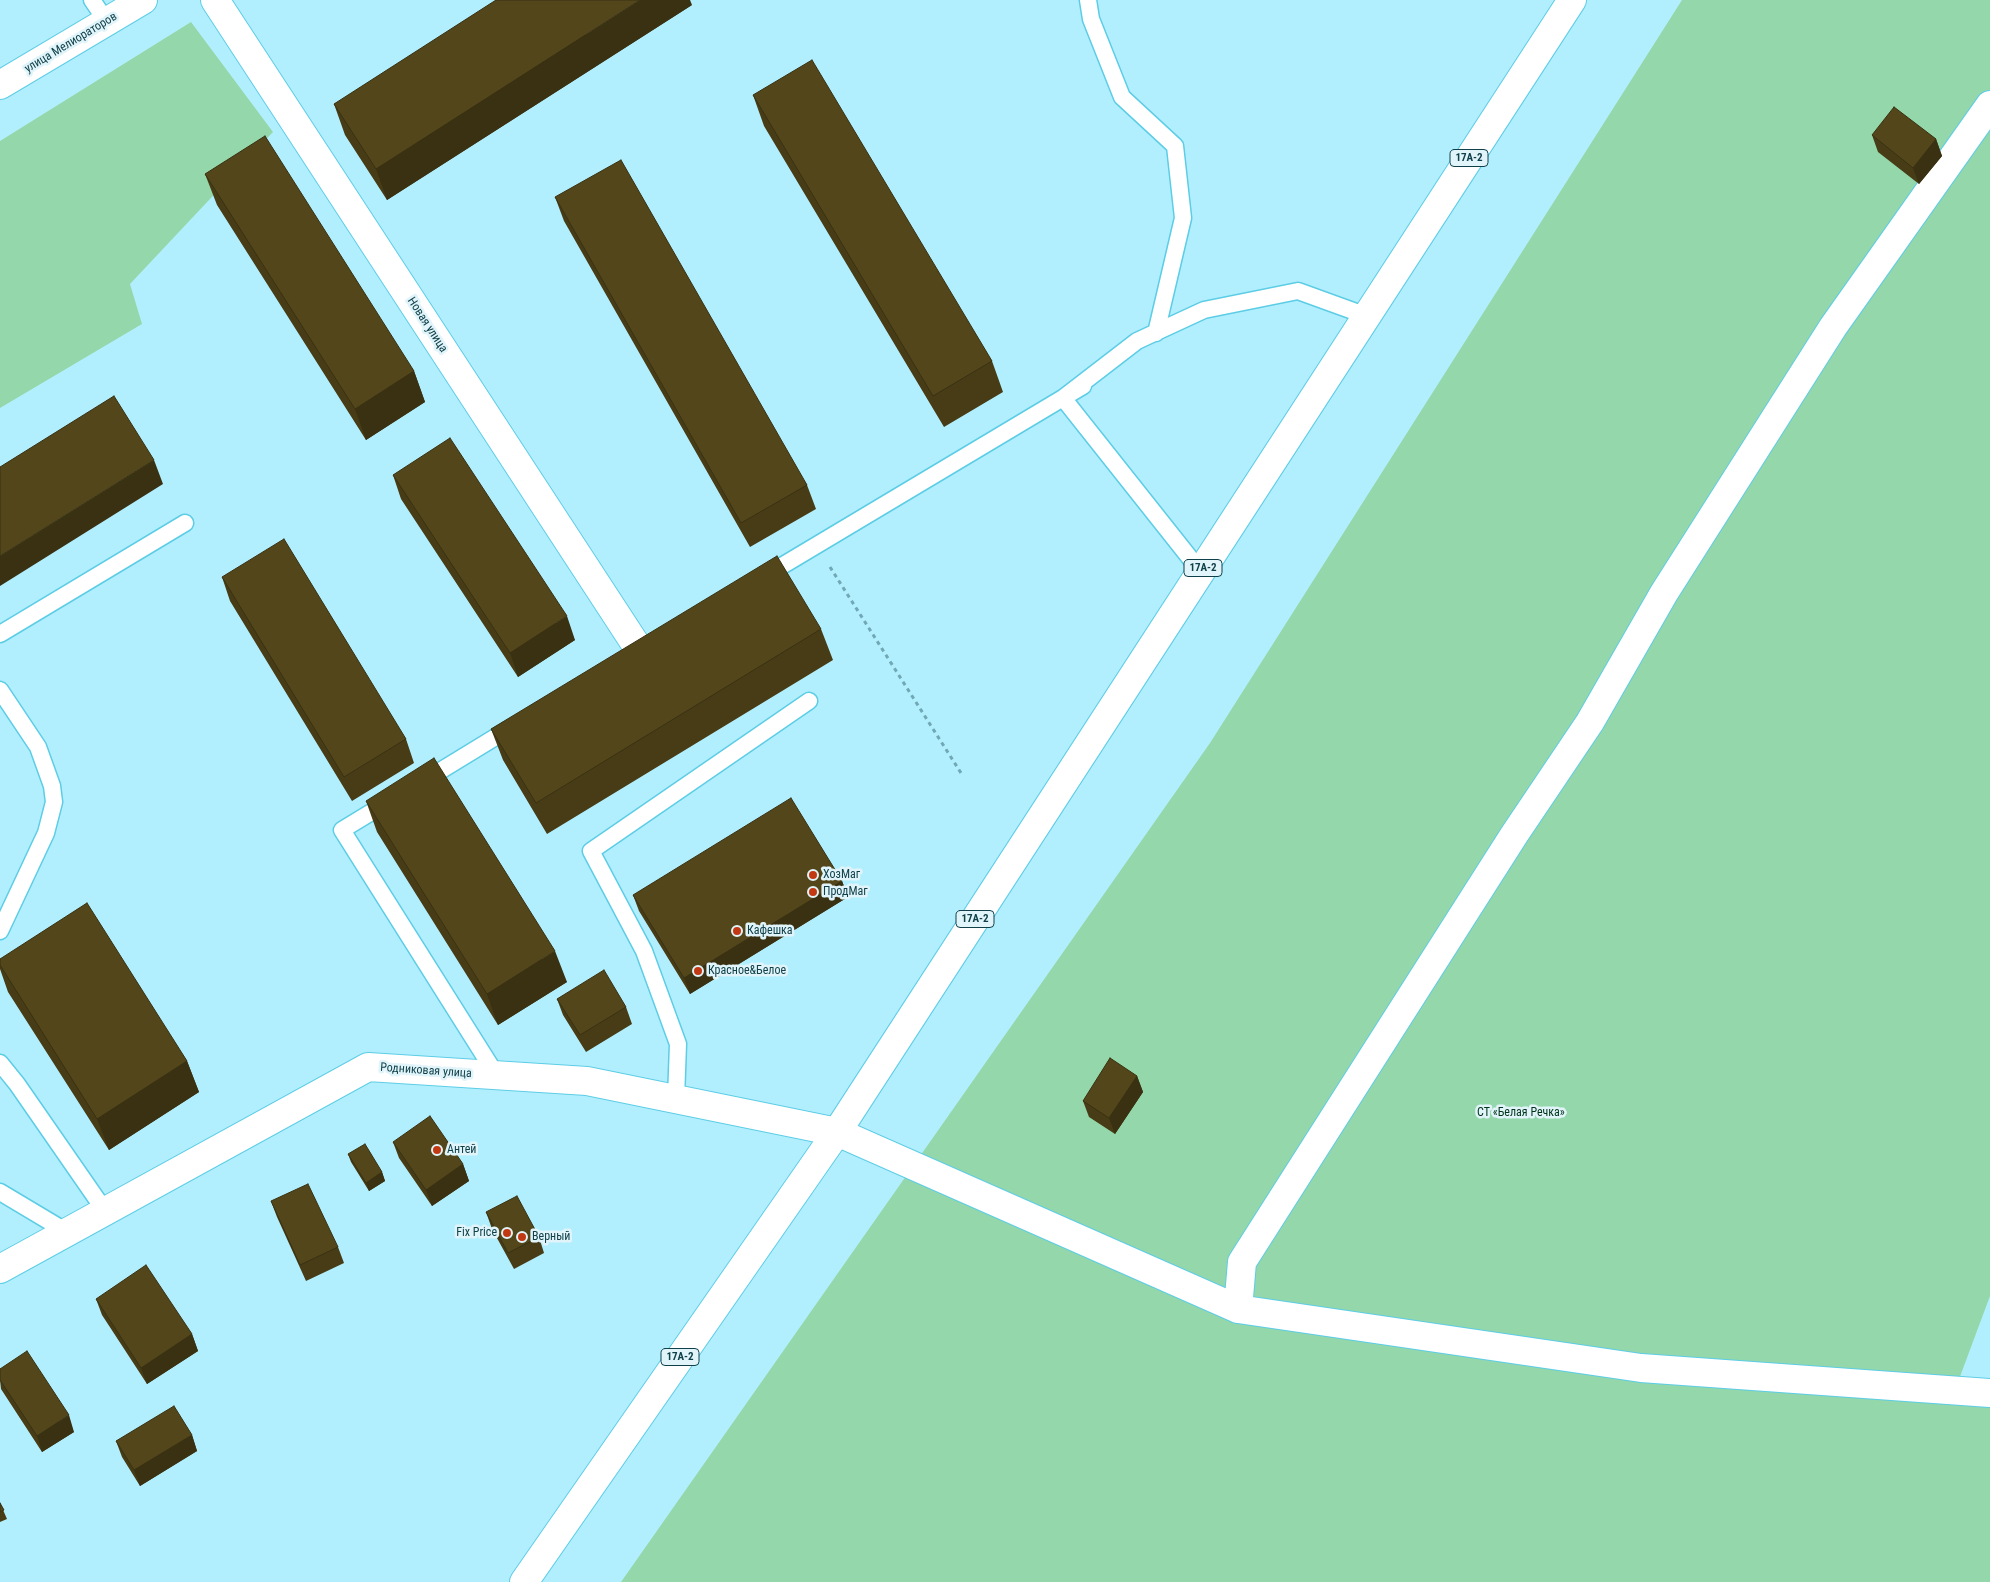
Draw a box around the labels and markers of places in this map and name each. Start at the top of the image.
place label: ХозМаг [823,868,860,882]
marker: ХозМаг [807,869,819,881]
place label: ПродМаг [823,885,868,899]
marker: ПродМаг [807,886,819,898]
place label: Кафешка [747,924,793,938]
marker: Кафешка [731,925,743,937]
place label: Красное&Белое [708,964,786,978]
marker: Красное&Белое [692,965,704,977]
place label: Антей [447,1143,476,1157]
marker: Антей [431,1144,443,1156]
place label: Fix Price [456,1226,497,1240]
marker: Fix Price [501,1227,513,1239]
place label: Верный [532,1230,570,1244]
marker: Верный [516,1231,528,1243]

